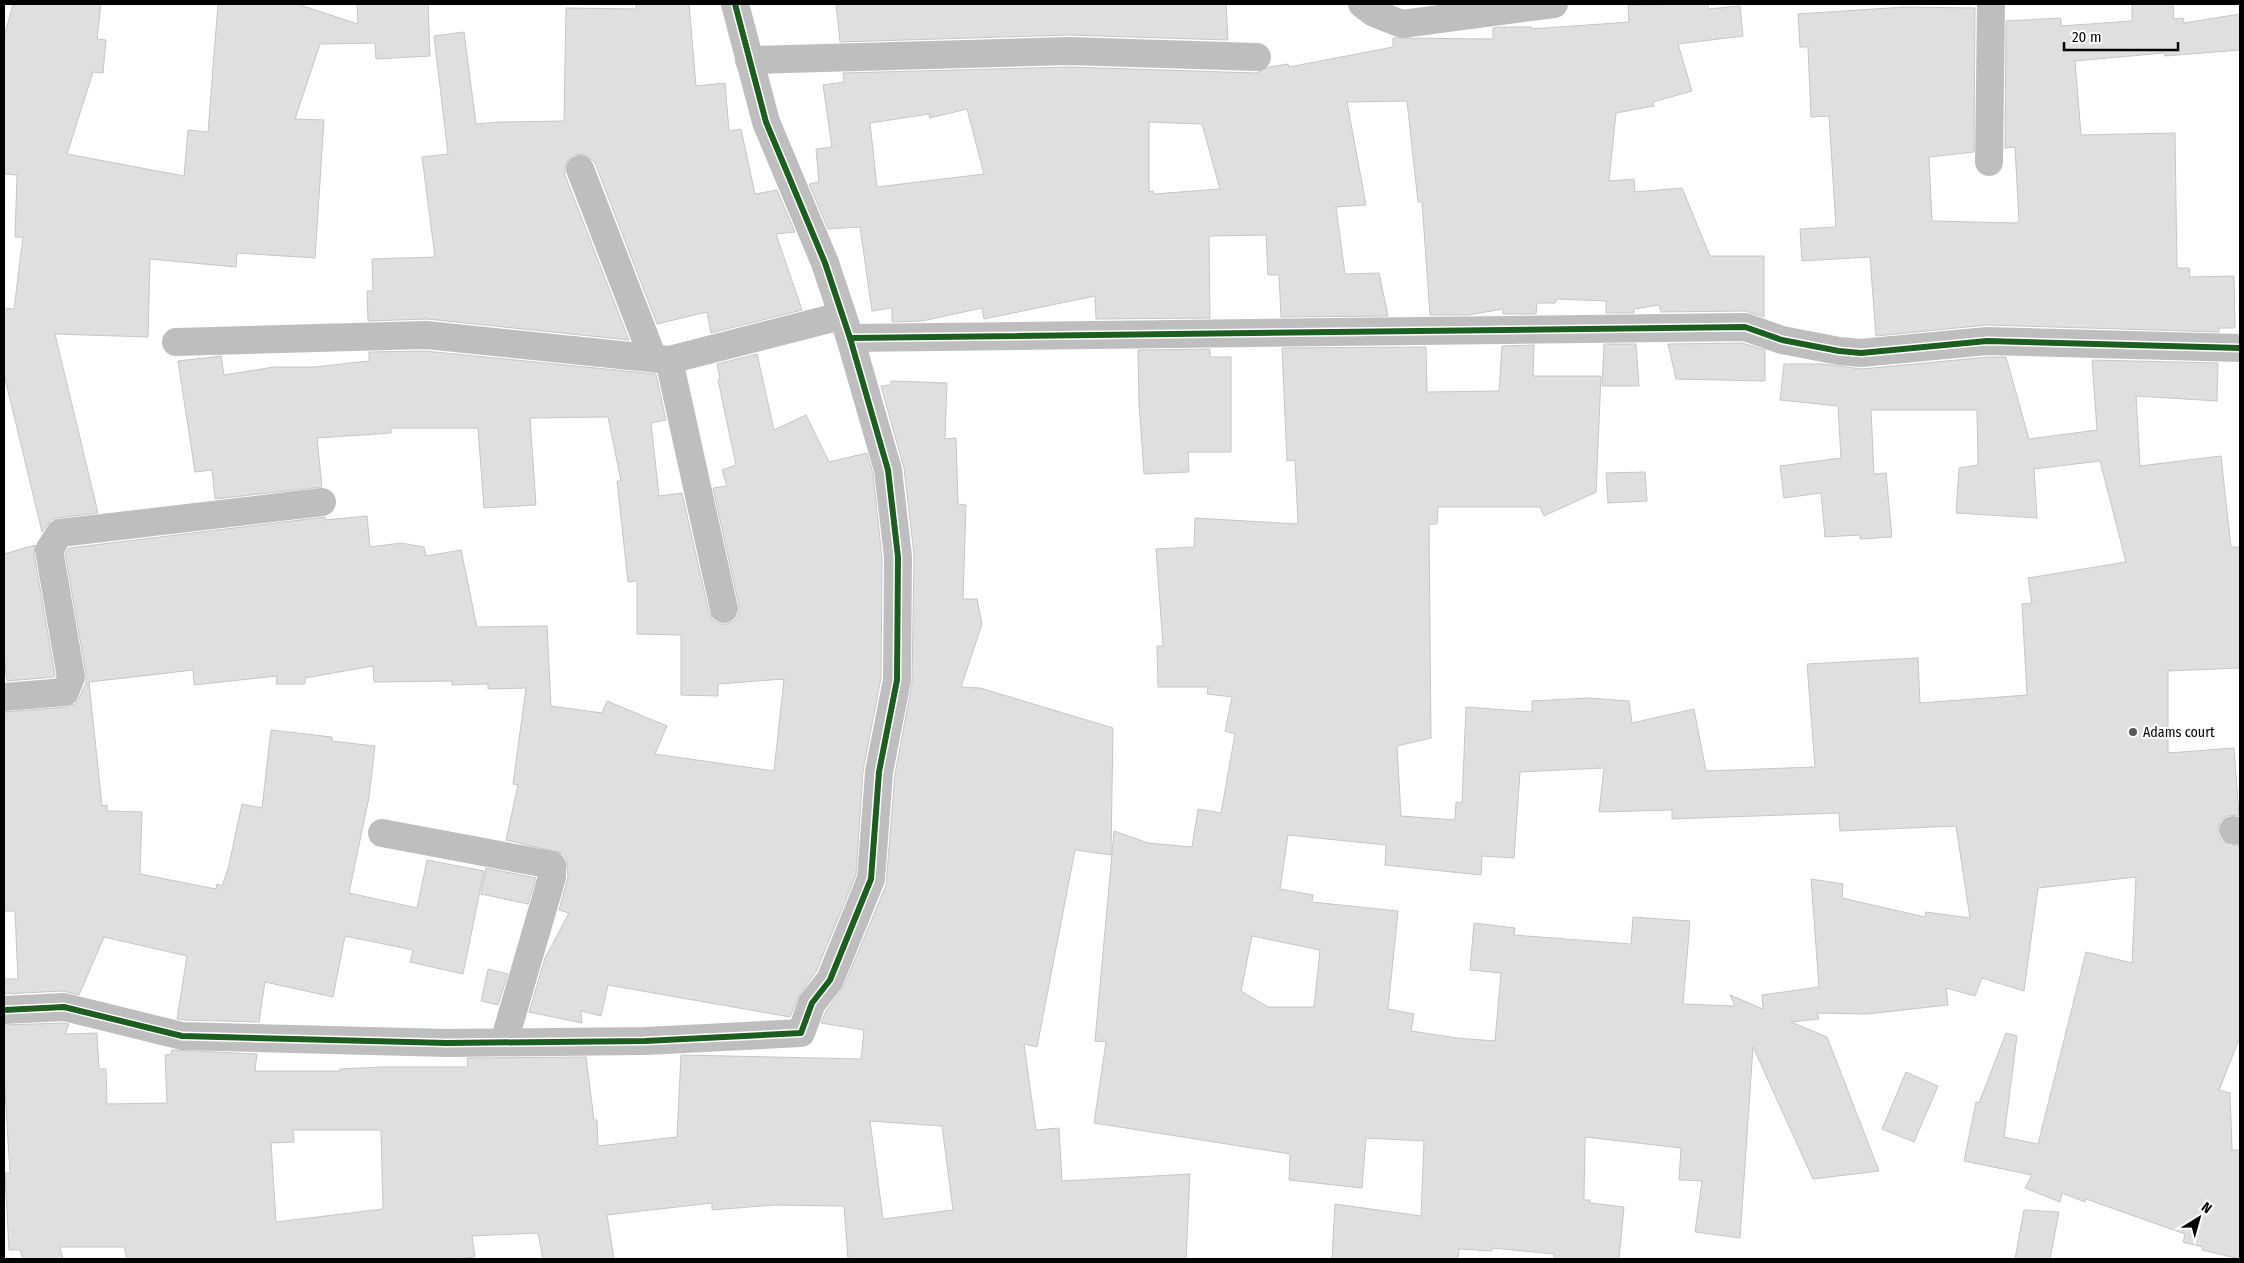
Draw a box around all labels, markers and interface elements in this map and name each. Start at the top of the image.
scale bar [2064,20,2178,52]
text: 20 m [2072,28,2102,46]
place label: Adams court [2143,724,2215,741]
marker: Adams court [2127,726,2139,738]
north arrow [2174,1193,2224,1243]
text: N [2198,1199,2215,1217]

